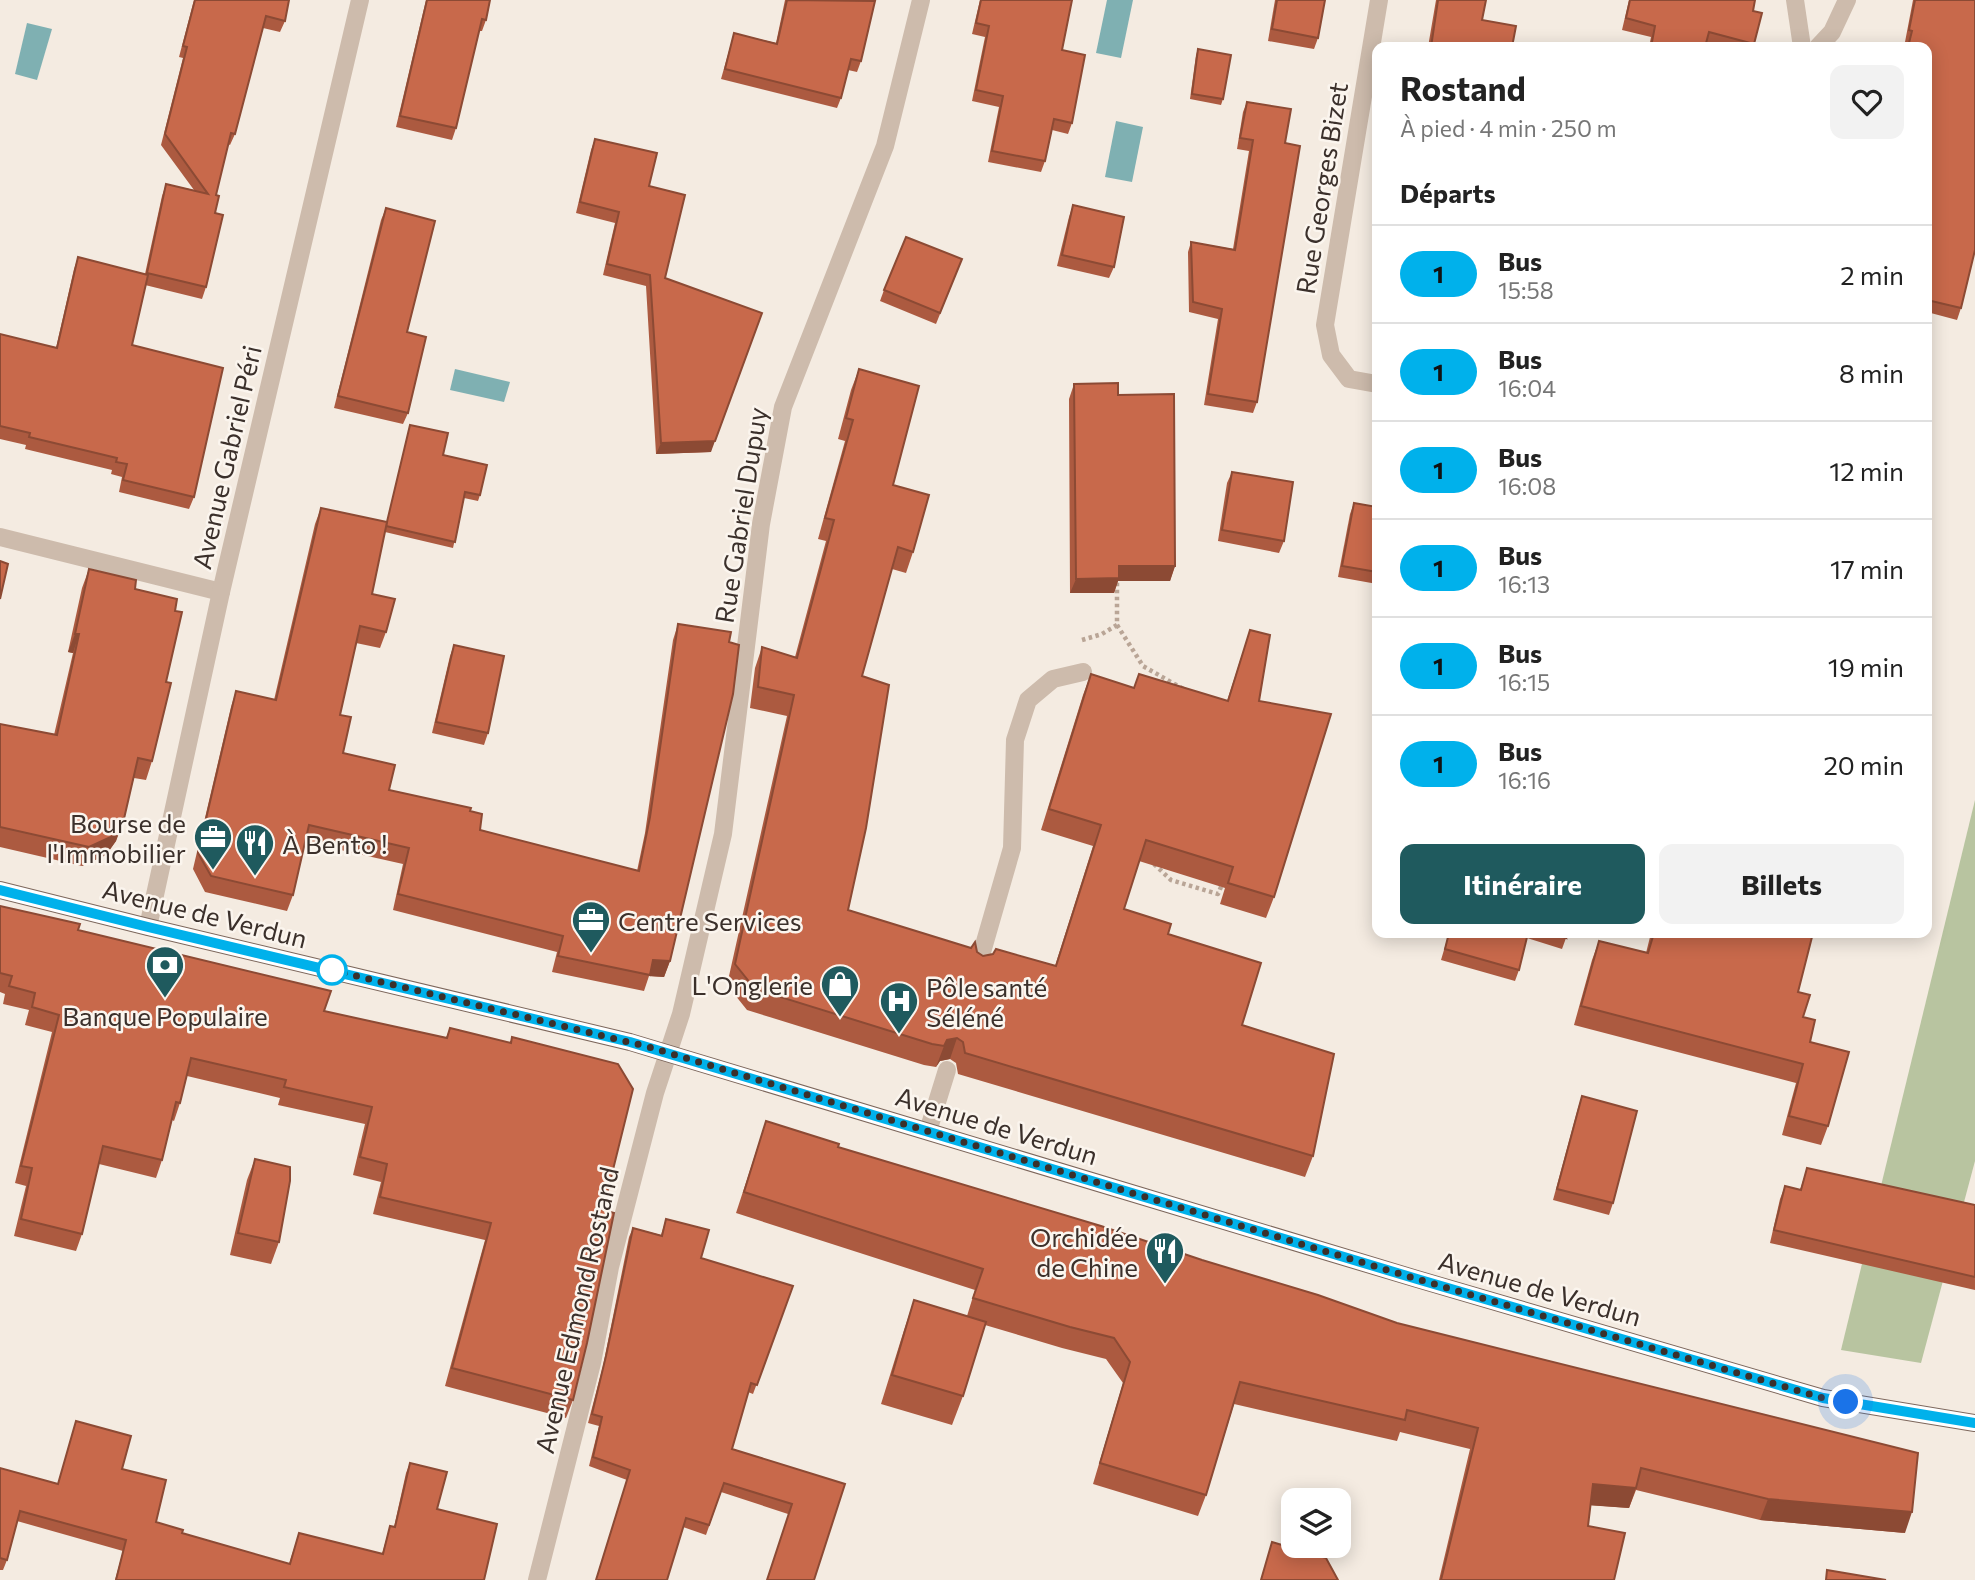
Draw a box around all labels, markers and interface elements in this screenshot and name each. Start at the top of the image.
button: heart [1830,65,1904,139]
text: Rostand [1400,67,1526,108]
street label: Rue Georges Bizet [1289,80,1353,296]
text: À pied · 4 min · 250 m [1400,114,1617,142]
text: Départs [1400,177,1496,208]
text: Bus [1498,245,1542,276]
text: 1 [1433,259,1444,288]
text: 2 min [1840,259,1904,290]
text: 15:58 [1498,276,1554,304]
street label: Avenue Gabriel Péri [185,342,267,572]
text: Bus [1498,343,1542,374]
text: 1 [1433,357,1444,386]
text: 8 min [1839,357,1904,388]
text: 16:04 [1498,374,1556,402]
street label: Rue Gabriel Dupuy [708,405,772,625]
text: Bus [1498,441,1542,472]
text: 1 [1433,455,1444,484]
text: 12 min [1829,455,1904,486]
text: 16:08 [1498,472,1556,500]
text: Bus [1498,539,1542,570]
text: 1 [1433,553,1444,582]
text: 17 min [1830,553,1904,584]
text: 16:13 [1498,570,1550,598]
text: Bus [1498,637,1542,668]
text: 1 [1433,651,1444,680]
text: 19 min [1828,651,1904,682]
text: 16:15 [1498,668,1550,696]
text: Bus [1498,735,1542,766]
text: 1 [1433,749,1444,778]
text: 20 min [1823,749,1904,780]
text: 16:16 [1498,766,1551,794]
place label: Bourse de l'Immobilier [47,807,186,868]
office icon: Bourse de l'Immobilier [192,816,234,871]
restaurant icon: À Bento ! [234,822,276,877]
place label: À Bento ! [282,828,387,859]
button: Itinéraire [1400,844,1645,924]
button: Billets [1659,844,1904,924]
street label: Avenue de Verdun [100,873,310,953]
office icon: Centre Services [570,899,612,954]
place label: Centre Services [618,905,802,936]
bank icon: Banque Populaire [144,944,186,999]
unlabelled marker [317,955,347,985]
shop icon: L'Onglerie [819,963,861,1018]
place label: L'Onglerie [692,969,813,1000]
place label: Pôle santé Séléné [926,971,1047,1032]
hospital icon: Pôle santé Séléné [878,980,920,1035]
place label: Banque Populaire [62,1000,268,1031]
street label: Avenue de Verdun [892,1080,1102,1170]
street label: Avenue Edmond Rostand [528,1164,624,1456]
place label: Orchidée de Chine [1030,1221,1138,1282]
restaurant icon: Orchidée de Chine [1144,1230,1186,1285]
street label: Avenue de Verdun [1435,1244,1645,1332]
your location [1828,1384,1863,1419]
map controls [1281,1488,1351,1558]
button: layers [1281,1488,1351,1558]

